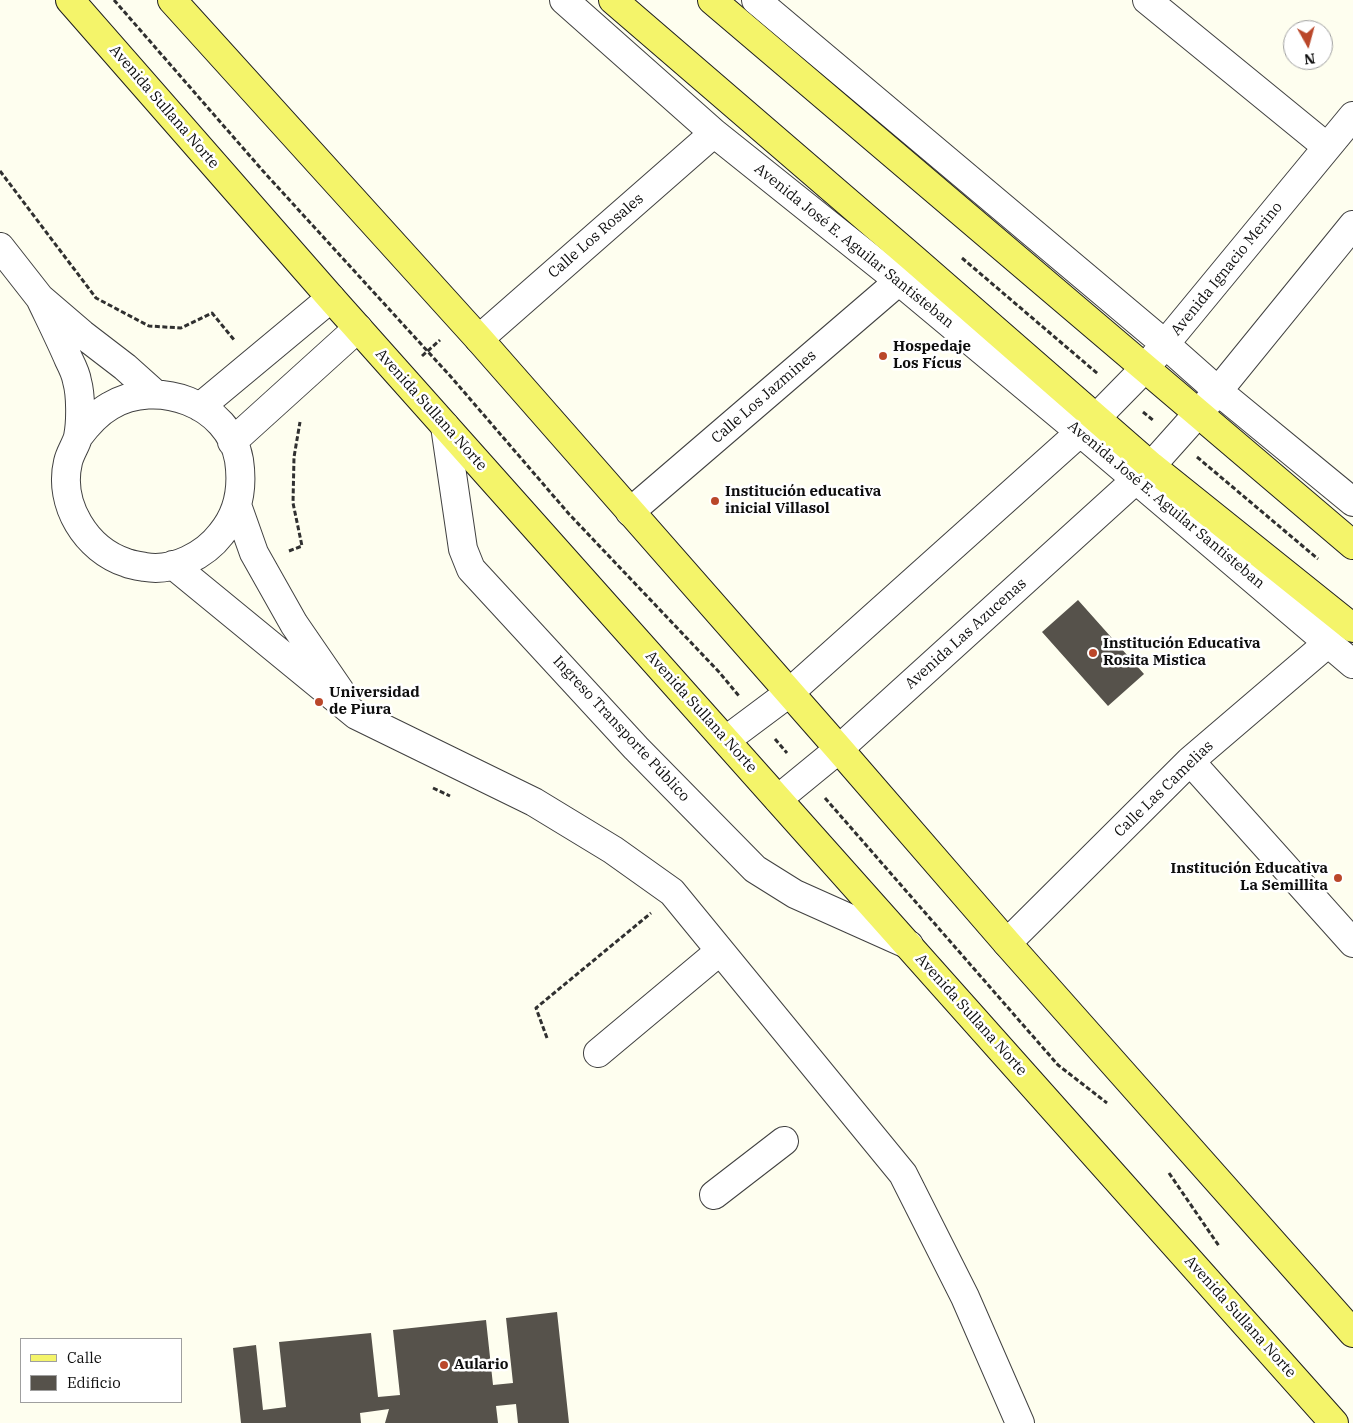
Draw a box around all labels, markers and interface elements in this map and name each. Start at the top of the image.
north arrow [1283,20,1333,70]
street label: Avenida Sullana Norte [105,42,223,172]
text: N [1303,49,1316,69]
street label: Avenida José E. Aguilar Santisteban [751,160,957,332]
street label: Calle Los Rosales [545,190,647,282]
street label: Avenida Ignacio Merino [1167,198,1287,340]
place label: Hospedaje Los Fícus [893,338,971,373]
street label: Avenida Sullana Norte [372,345,490,475]
street label: Calle Los Jazmines [708,347,820,447]
marker: Hospedaje Los Fícus [877,350,889,362]
street label: Avenida José E. Aguilar Santisteban [1064,417,1268,593]
place label: Institución educativa inicial Villasol [725,483,881,518]
marker: Institución educativa inicial Villasol [709,495,721,507]
street label: Avenida Las Azucenas [902,575,1030,693]
place label: Institución Educativa Rosita Mistica [1103,635,1260,670]
street label: Avenida Sullana Norte [642,647,760,777]
marker: Institución Educativa Rosita Mistica [1087,647,1099,659]
street label: Ingreso Transporte Público [549,652,693,806]
place label: Universidad de Piura [329,684,420,719]
marker: Universidad de Piura [313,696,325,708]
street label: Calle Las Camelias [1111,737,1217,841]
place label: Institución Educativa La Semillita [1171,860,1328,895]
marker: Institución Educativa La Semillita [1332,872,1344,884]
street label: Avenida Sullana Norte [912,950,1030,1080]
street label: Avenida Sullana Norte [1181,1252,1299,1382]
legend [20,1338,182,1403]
text: Calle [67,1348,102,1367]
place label: Aulario [454,1356,508,1374]
marker: Aulario [438,1359,450,1371]
text: Edificio [67,1373,121,1392]

